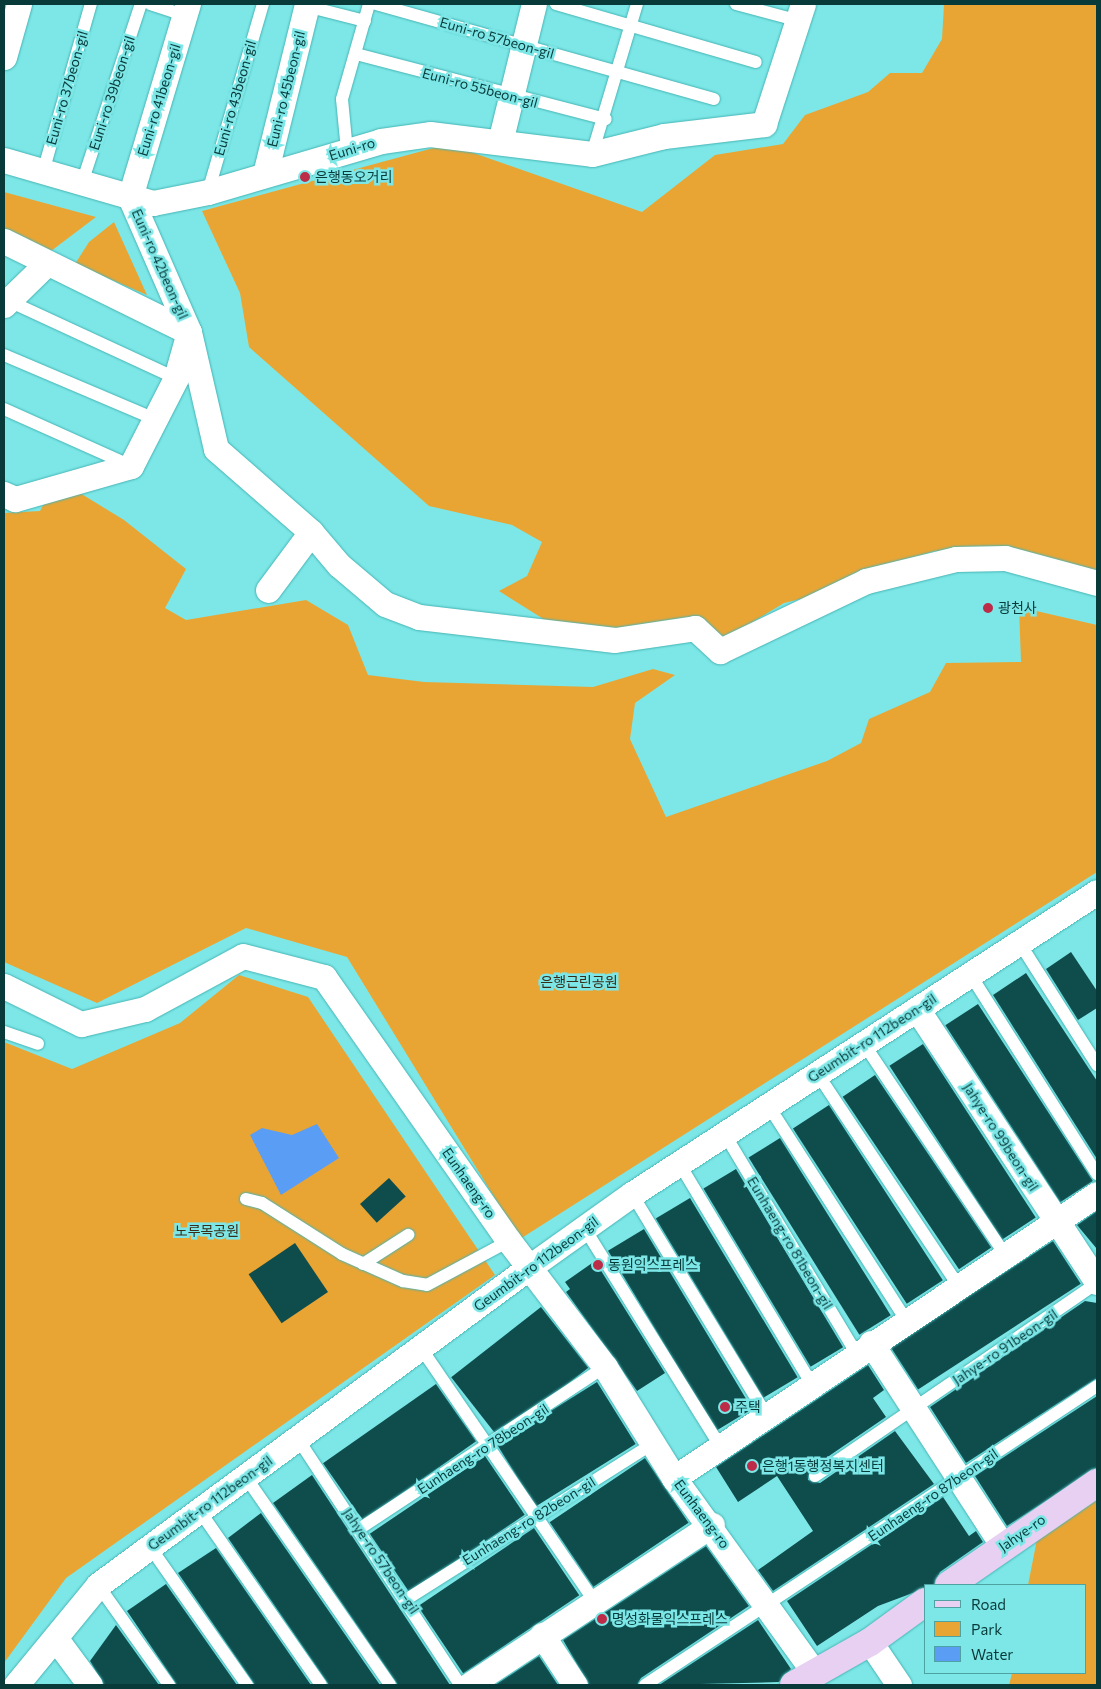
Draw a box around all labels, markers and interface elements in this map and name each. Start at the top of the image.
street label: Euni-ro 57beon-gil [438,14,556,62]
street label: Euni-ro 37beon-gil [43,29,91,147]
street label: Euni-ro 45beon-gil [263,29,309,149]
street label: Euni-ro 39beon-gil [86,34,138,152]
street label: Euni-ro 43beon-gil [211,38,259,158]
street label: Euni-ro 41beon-gil [134,42,184,158]
street label: Euni-ro 55beon-gil [420,65,540,111]
street label: Euni-ro [327,134,377,164]
place label: 은행동오거리 [315,169,392,185]
marker: 은행동오거리 [299,171,311,183]
street label: Euni-ro 42beon-gil [128,206,192,322]
place label: 광천사 [998,600,1037,616]
marker: 광천사 [982,602,994,614]
park label: 은행근린공원 [540,974,618,990]
street label: Geumbit-ro 112beon-gil [805,990,939,1086]
street label: Jahye-ro 99beon-gil [960,1080,1042,1194]
street label: Eunhaeng-ro [439,1145,499,1221]
street label: Eunhaeng-ro 81beon-gil [744,1174,836,1312]
street label: Geumbit-ro 112beon-gil [470,1213,602,1315]
park label: 노루목공원 [175,1223,239,1239]
place label: 동원익스프레스 [608,1257,698,1273]
marker: 동원익스프레스 [592,1259,604,1271]
street label: Jahye-ro 91beon-gil [949,1306,1061,1388]
place label: 주택 [735,1399,761,1415]
street label: Eunhaeng-ro 78beon-gil [414,1400,552,1498]
marker: 주택 [719,1401,731,1413]
street label: Eunhaeng-ro 87beon-gil [865,1445,1001,1545]
street label: Geumbit-ro 112beon-gil [144,1452,276,1554]
place label: 은행1동행정복지센터 [762,1458,884,1474]
marker: 은행1동행정복지센터 [746,1460,758,1472]
street label: Eunhaeng-ro 82beon-gil [459,1473,599,1569]
street label: Eunhaeng-ro [671,1476,733,1552]
street label: Jahye-ro 57beon-gil [339,1505,423,1617]
street label: Jahye-ro [995,1511,1049,1555]
legend [924,1584,1086,1674]
text: Road [971,1595,1006,1613]
place label: 명성화물익스프레스 [612,1611,728,1627]
marker: 명성화물익스프레스 [596,1613,608,1625]
text: Park [971,1620,1002,1638]
text: Water [971,1645,1013,1663]

